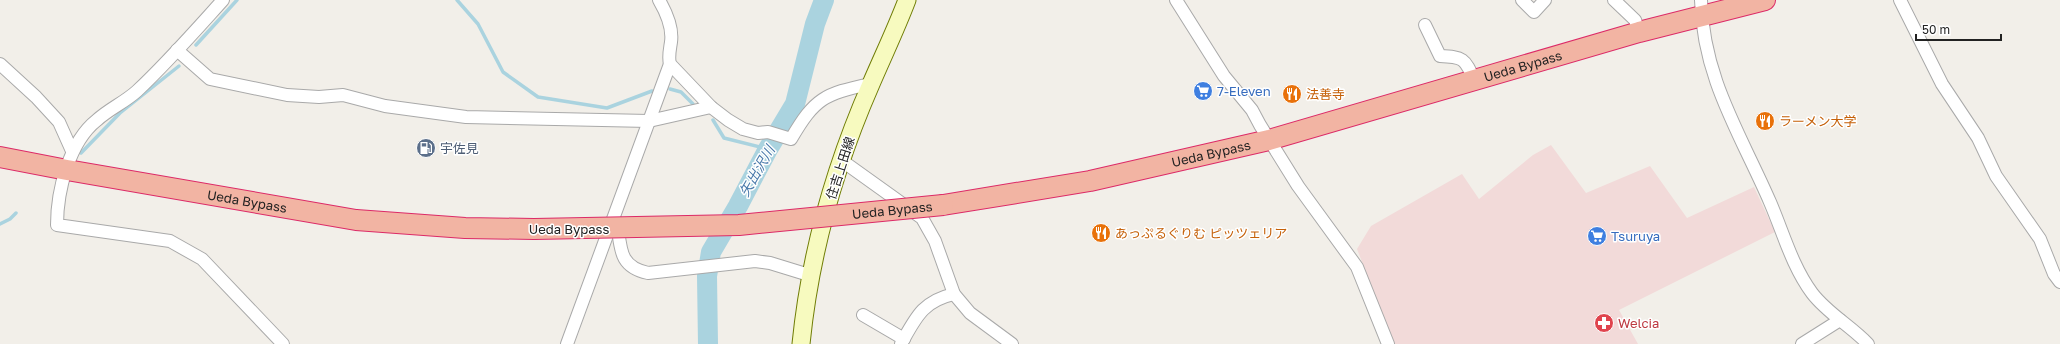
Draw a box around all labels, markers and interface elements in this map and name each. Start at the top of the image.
scale bar [1916,16,2001,42]
text: 50 m [1922,22,1950,37]
street label: Ueda Bypass [1482,47,1564,85]
supermarket icon: 7-Eleven [1192,80,1214,102]
place label: 7-Eleven [1217,83,1271,99]
restaurant icon: 法善寺 [1281,83,1303,105]
place label: 法善寺 [1306,86,1345,102]
restaurant icon: ラーメン大学 [1754,110,1776,132]
place label: ラーメン大学 [1779,113,1856,129]
street label: 住吉上田線 [822,135,858,201]
street label: Ueda Bypass [1170,136,1252,170]
fuel station icon: 宇佐見 [415,137,437,159]
place label: 宇佐見 [440,140,479,156]
water label: 矢出沢川 [735,141,779,199]
street label: Ueda Bypass [206,186,288,216]
street label: Ueda Bypass [851,198,933,222]
street label: Ueda Bypass [529,221,609,237]
restaurant icon: あっぷるぐりむ ピッツェリア [1090,222,1112,244]
place label: あっぷるぐりむ ピッツェリア [1115,225,1287,241]
supermarket icon: Tsuruya [1586,225,1608,247]
place label: Tsuruya [1611,228,1660,244]
pharmacy icon: Welcia [1593,312,1615,334]
place label: Welcia [1618,315,1659,331]

